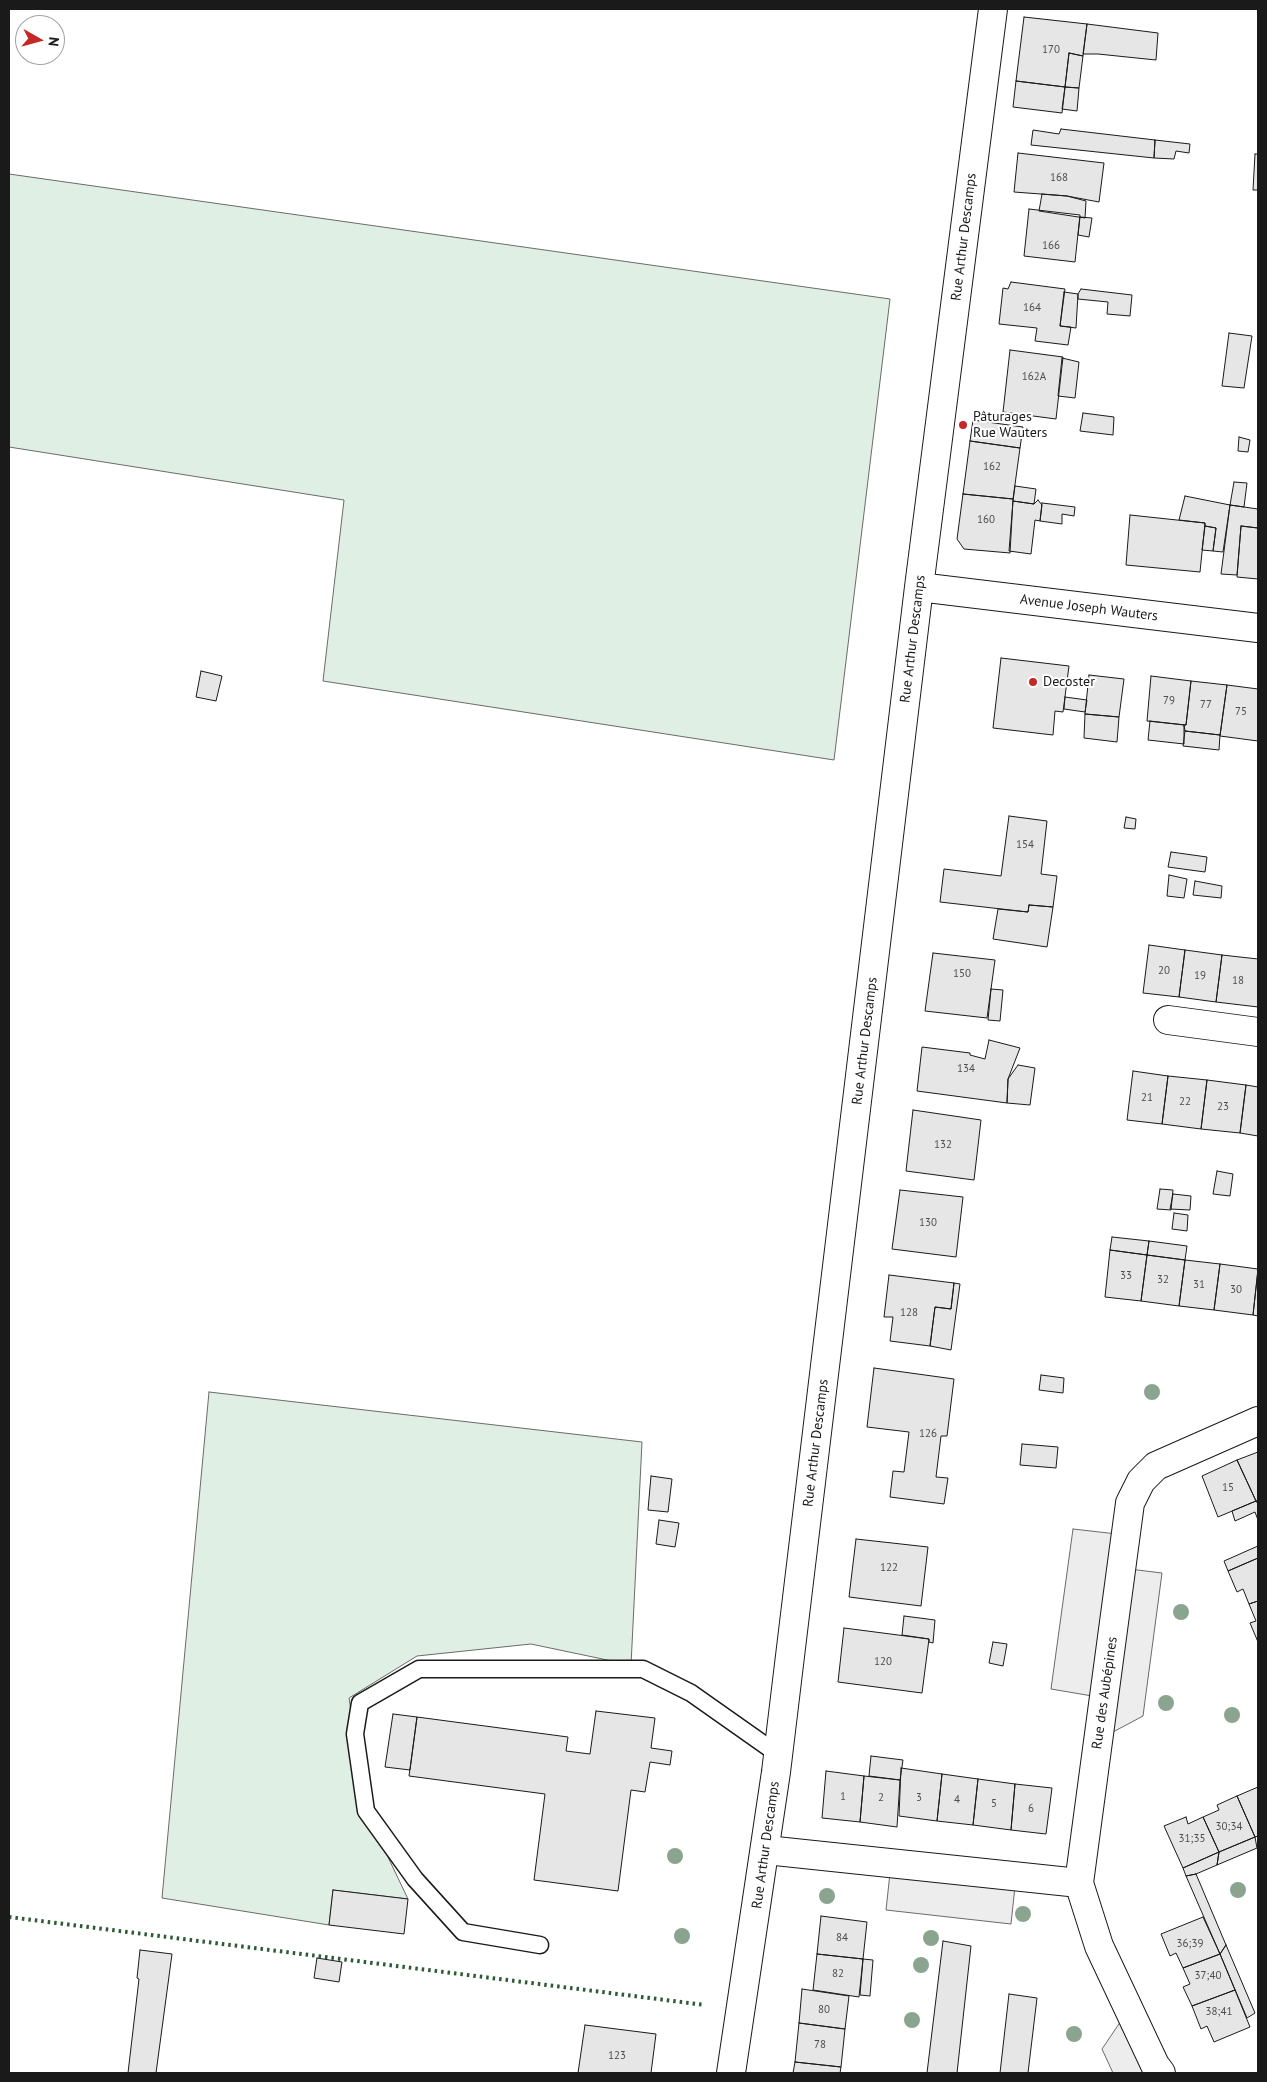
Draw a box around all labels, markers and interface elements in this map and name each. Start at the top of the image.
north arrow [15,15,65,65]
text: N [44,36,63,47]
house number: 170 [1042,43,1060,57]
house number: 168 [1050,171,1068,185]
street label: Rue Arthur Descamps [948,172,980,302]
house number: 166 [1042,239,1060,253]
house number: 164 [1023,301,1041,315]
house number: 162A [1022,370,1046,384]
place label: Pâturages Rue Wauters [973,409,1047,442]
marker: Pâturages Rue Wauters [957,419,969,431]
house number: 162 [983,460,1001,474]
house number: 160 [977,513,995,527]
street label: Rue Arthur Descamps [897,574,929,704]
street label: Avenue Joseph Wauters [1019,591,1159,625]
place label: Decoster [1043,674,1095,690]
marker: Decoster [1027,676,1039,688]
house number: 79 [1163,694,1175,708]
house number: 77 [1200,698,1212,712]
house number: 75 [1235,705,1247,719]
house number: 154 [1016,838,1034,852]
house number: 20 [1158,964,1170,978]
house number: 150 [953,967,971,981]
house number: 19 [1194,969,1206,983]
house number: 18 [1232,974,1244,988]
street label: Rue Arthur Descamps [849,976,881,1106]
house number: 134 [957,1062,975,1076]
house number: 21 [1141,1091,1153,1105]
house number: 22 [1179,1095,1191,1109]
house number: 23 [1217,1100,1229,1114]
house number: 132 [934,1138,952,1152]
house number: 130 [919,1216,937,1230]
house number: 33 [1120,1269,1132,1283]
house number: 32 [1157,1273,1169,1287]
house number: 31 [1193,1278,1205,1292]
house number: 30 [1230,1283,1242,1297]
house number: 128 [900,1306,918,1320]
street label: Rue Arthur Descamps [800,1378,832,1508]
house number: 126 [919,1427,937,1441]
house number: 15 [1222,1481,1234,1495]
house number: 122 [880,1561,898,1575]
street label: Rue des Aubépines [1089,1636,1121,1750]
house number: 120 [874,1655,892,1669]
street label: Rue Arthur Descamps [749,1780,783,1910]
house number: 1 [840,1790,846,1804]
house number: 2 [878,1791,884,1805]
house number: 3 [916,1791,922,1805]
house number: 4 [954,1793,960,1807]
house number: 5 [991,1797,997,1811]
house number: 6 [1028,1802,1034,1816]
house number: 30;34 [1216,1820,1242,1834]
house number: 31;35 [1179,1832,1205,1846]
house number: 84 [836,1931,848,1945]
house number: 36;39 [1177,1937,1203,1951]
house number: 82 [832,1967,844,1981]
house number: 37;40 [1195,1969,1221,1983]
house number: 80 [818,2003,830,2017]
house number: 38;41 [1206,2005,1232,2019]
house number: 78 [814,2038,826,2052]
house number: 123 [608,2049,626,2063]

